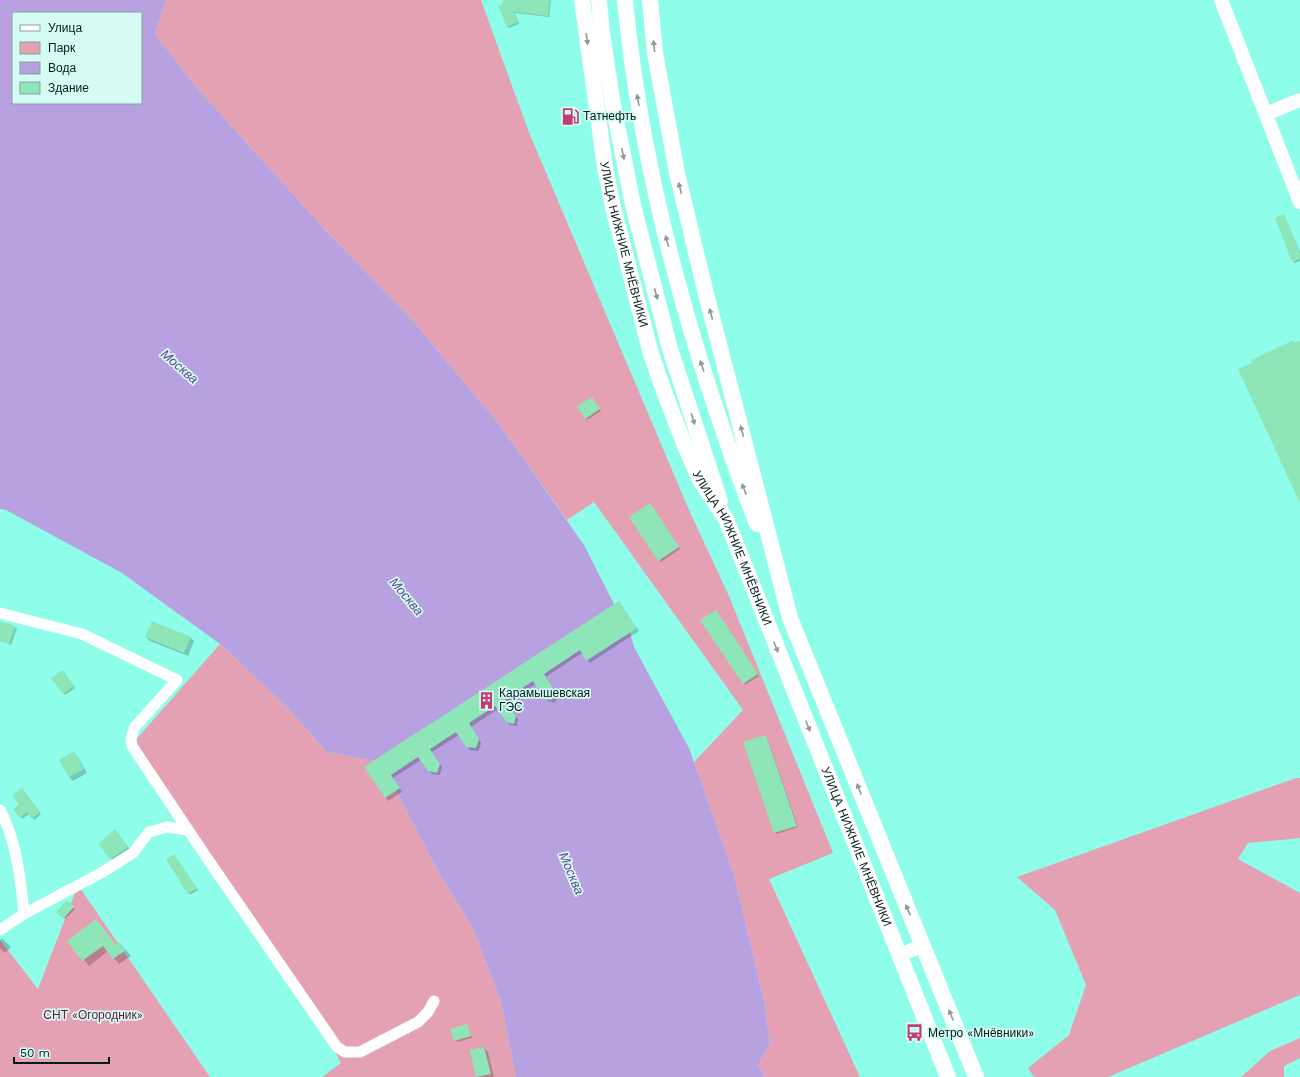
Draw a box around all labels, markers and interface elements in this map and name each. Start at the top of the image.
legend [12,12,142,104]
text: Улица [48,21,82,35]
one-way arrow [584,33,590,45]
one-way arrow [651,40,657,52]
text: Парк [48,41,76,55]
text: Вода [48,61,76,75]
text: Здание [48,81,89,95]
one-way arrow [635,94,641,106]
fuel station icon: Татнефть [560,106,580,126]
place label: Татнефть [583,109,636,123]
one-way arrow [620,148,626,160]
street label: УЛИЦА НИЖНИЕ МНЁВНИКИ [597,160,651,329]
one-way arrow [677,182,683,194]
one-way arrow [664,235,670,247]
one-way arrow [653,288,659,300]
one-way arrow [708,308,714,320]
water label: Москва [158,346,201,387]
one-way arrow [699,360,705,372]
one-way arrow [691,413,697,425]
one-way arrow [739,425,745,437]
street label: УЛИЦА НИЖНИЕ МНЁВНИКИ [690,468,775,627]
one-way arrow [740,483,746,495]
water label: Москва [387,574,427,618]
one-way arrow [774,641,780,653]
place label: Карамышевская ГЭС [499,686,590,714]
building icon: Карамышевская ГЭС [476,690,496,710]
one-way arrow [805,720,811,732]
street label: УЛИЦА НИЖНИЕ МНЁВНИКИ [818,765,894,928]
one-way arrow [856,783,862,795]
water label: Москва [556,850,587,897]
one-way arrow [904,903,910,915]
park label: СНТ «Огородник» [43,1008,143,1022]
one-way arrow [947,1009,953,1021]
bus stop icon: Метро «Мнёвники» [905,1023,925,1043]
place label: Метро «Мнёвники» [928,1026,1034,1040]
scale bar [14,1039,109,1065]
text: 50 m [20,1046,50,1060]

